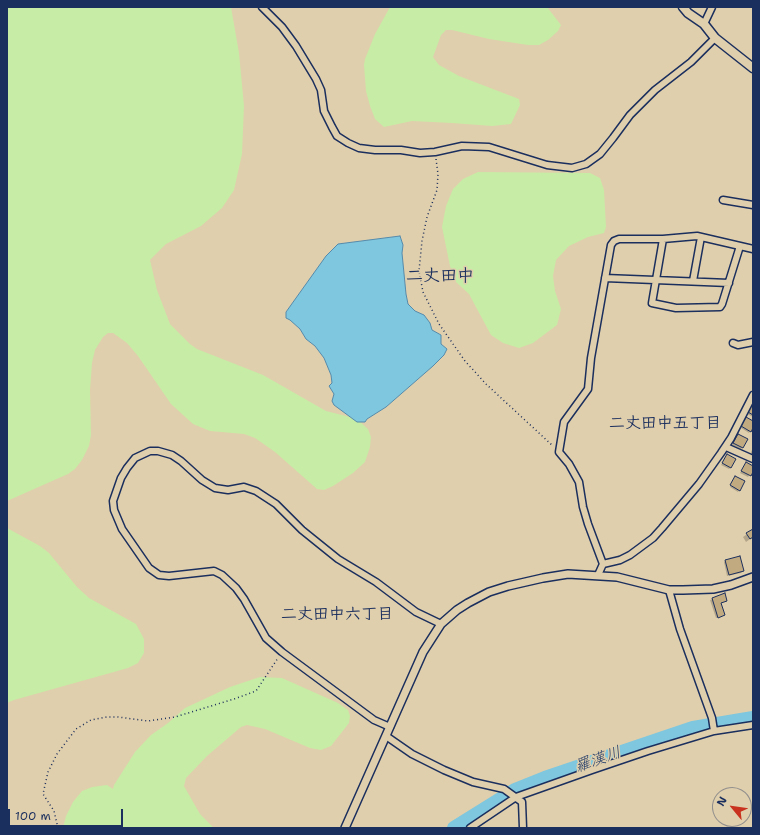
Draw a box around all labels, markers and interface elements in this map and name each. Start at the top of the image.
district label: 二丈田中 [406,267,474,287]
district label: 二丈田中五丁目 [609,414,721,434]
district label: 二丈田中六丁目 [281,605,393,625]
water label: 羅漢川 [572,743,624,777]
north arrow [712,787,752,827]
text: N [713,794,731,809]
scale bar [10,801,125,827]
text: 100 m [15,808,51,824]

